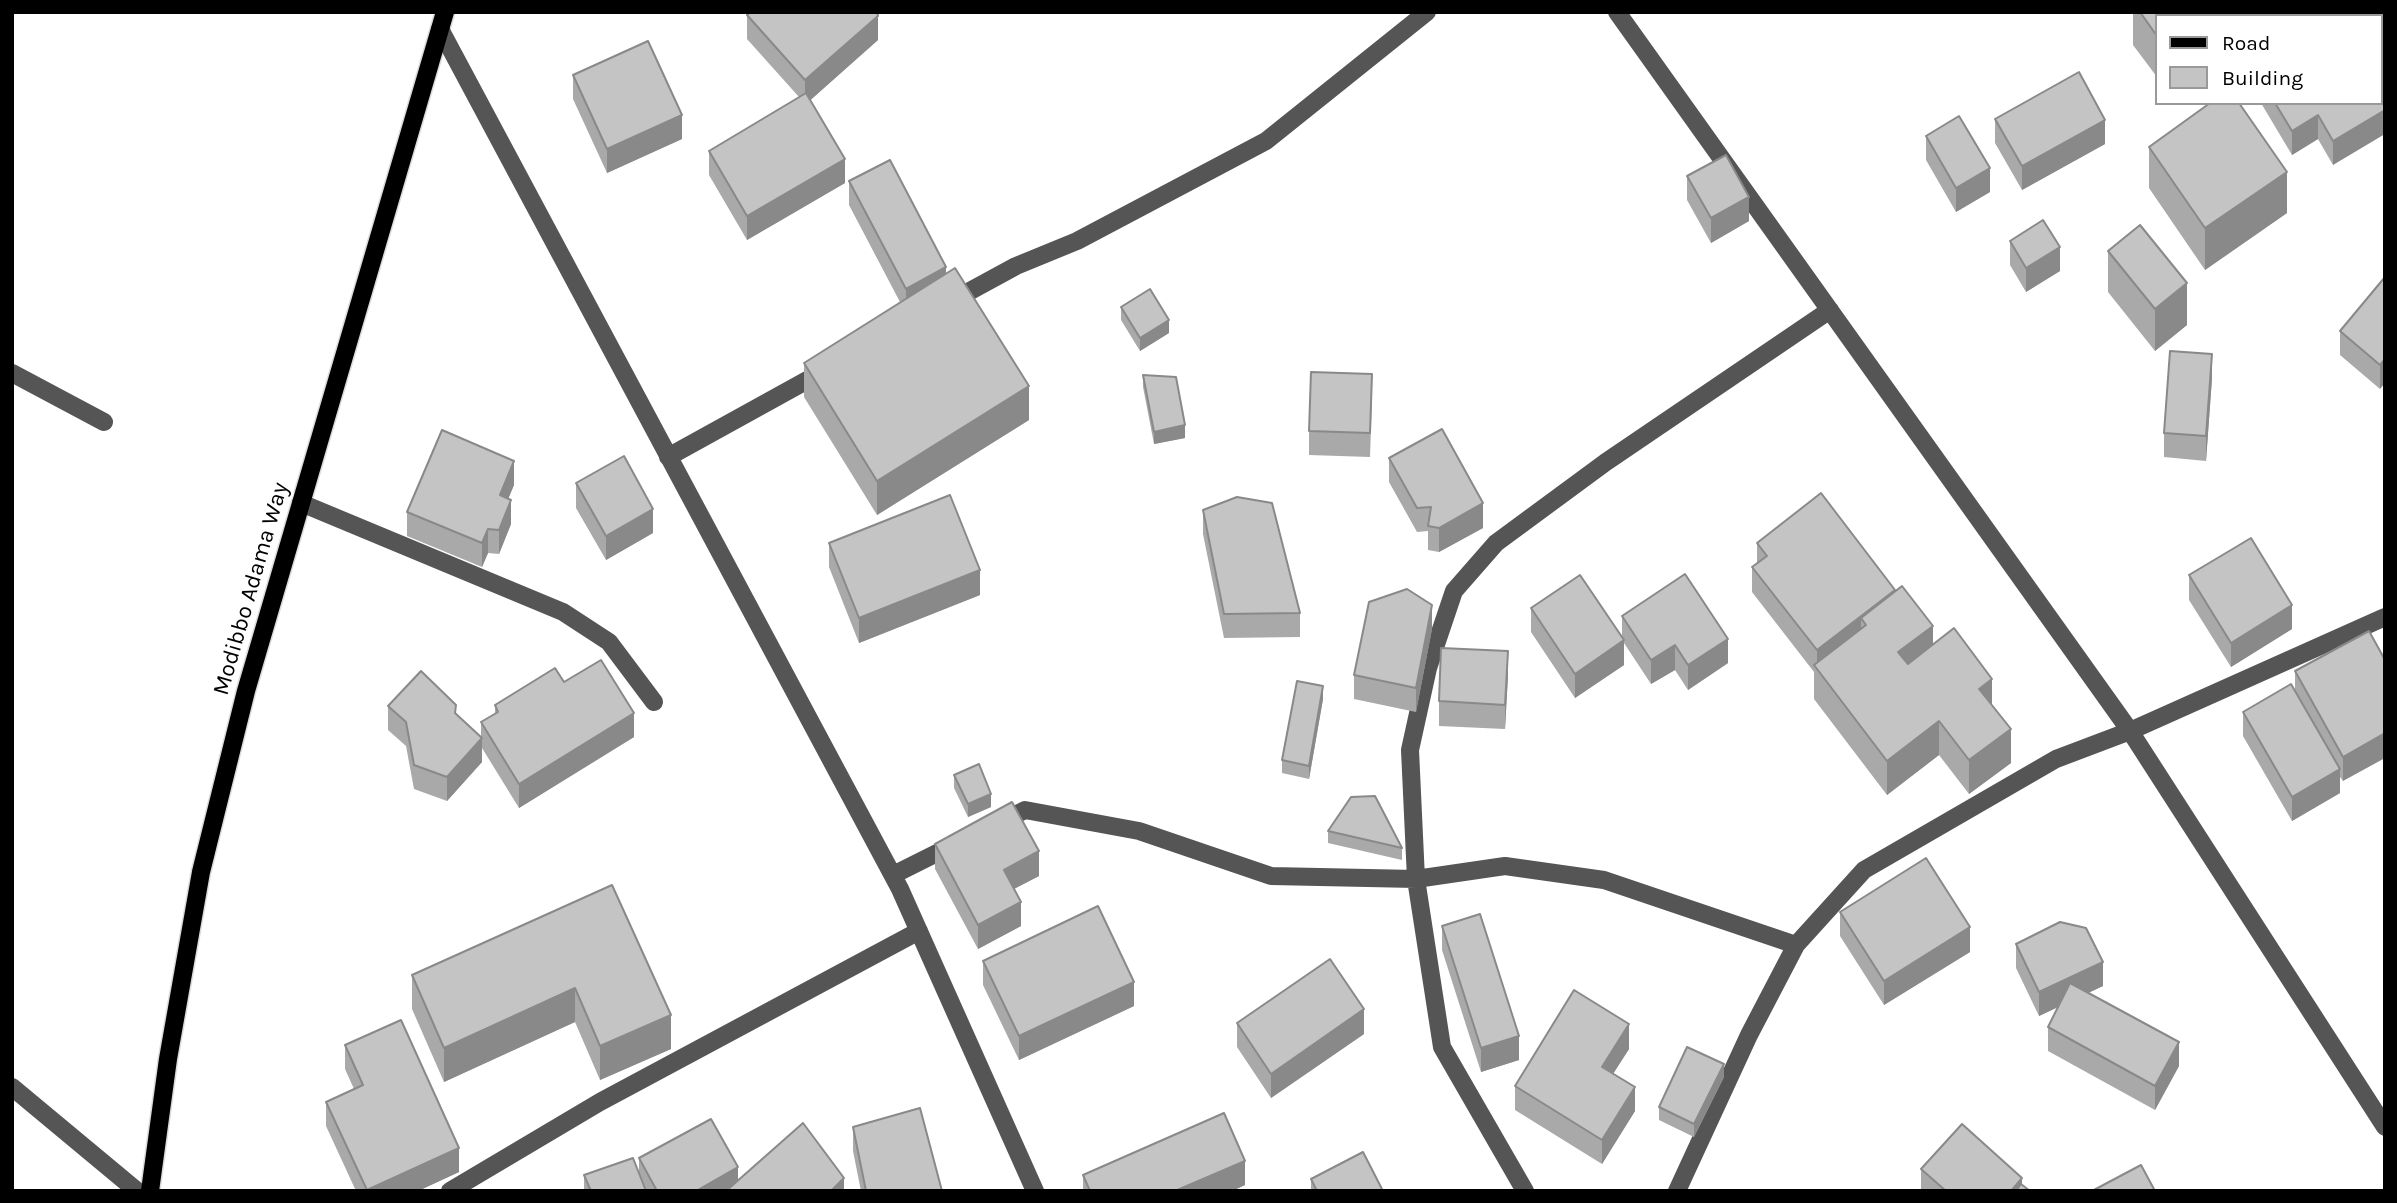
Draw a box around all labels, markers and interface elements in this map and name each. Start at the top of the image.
legend [2156,14,2383,105]
text: Road [2222,31,2270,55]
text: Building [2222,66,2303,90]
street label: Modibbo Adama Way [207,479,295,699]

